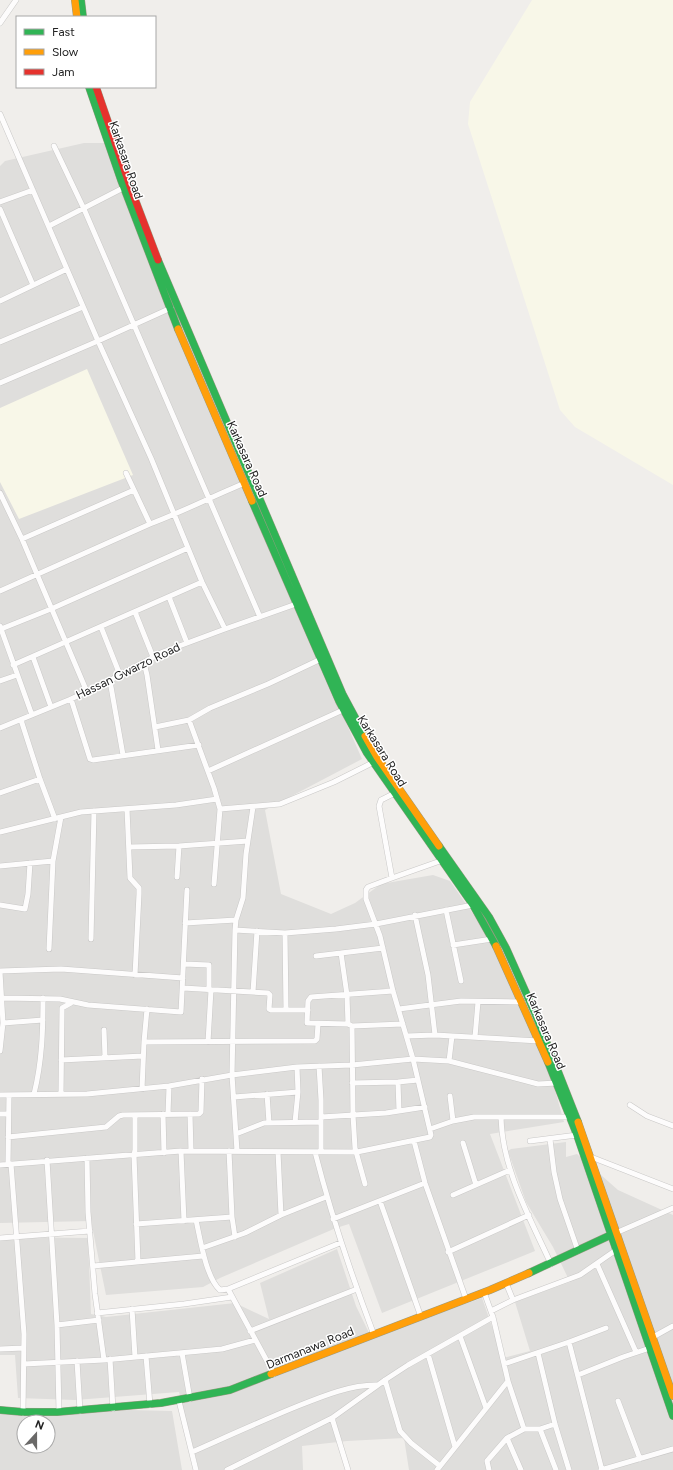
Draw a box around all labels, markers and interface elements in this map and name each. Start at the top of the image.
legend [16,16,156,88]
text: Fast [52,25,75,39]
text: Slow [52,45,79,59]
text: Jam [52,65,75,79]
street label: Karkasara Road [106,119,146,201]
street label: Karkasara Road [224,419,270,499]
street label: Hassan Gwarzo Road [74,640,182,702]
street label: Karkasara Road [354,713,410,789]
street label: Karkasara Road [524,991,568,1071]
street label: Darmanawa Road [264,1324,356,1372]
north arrow [16,1414,56,1454]
text: N [33,1418,46,1433]

